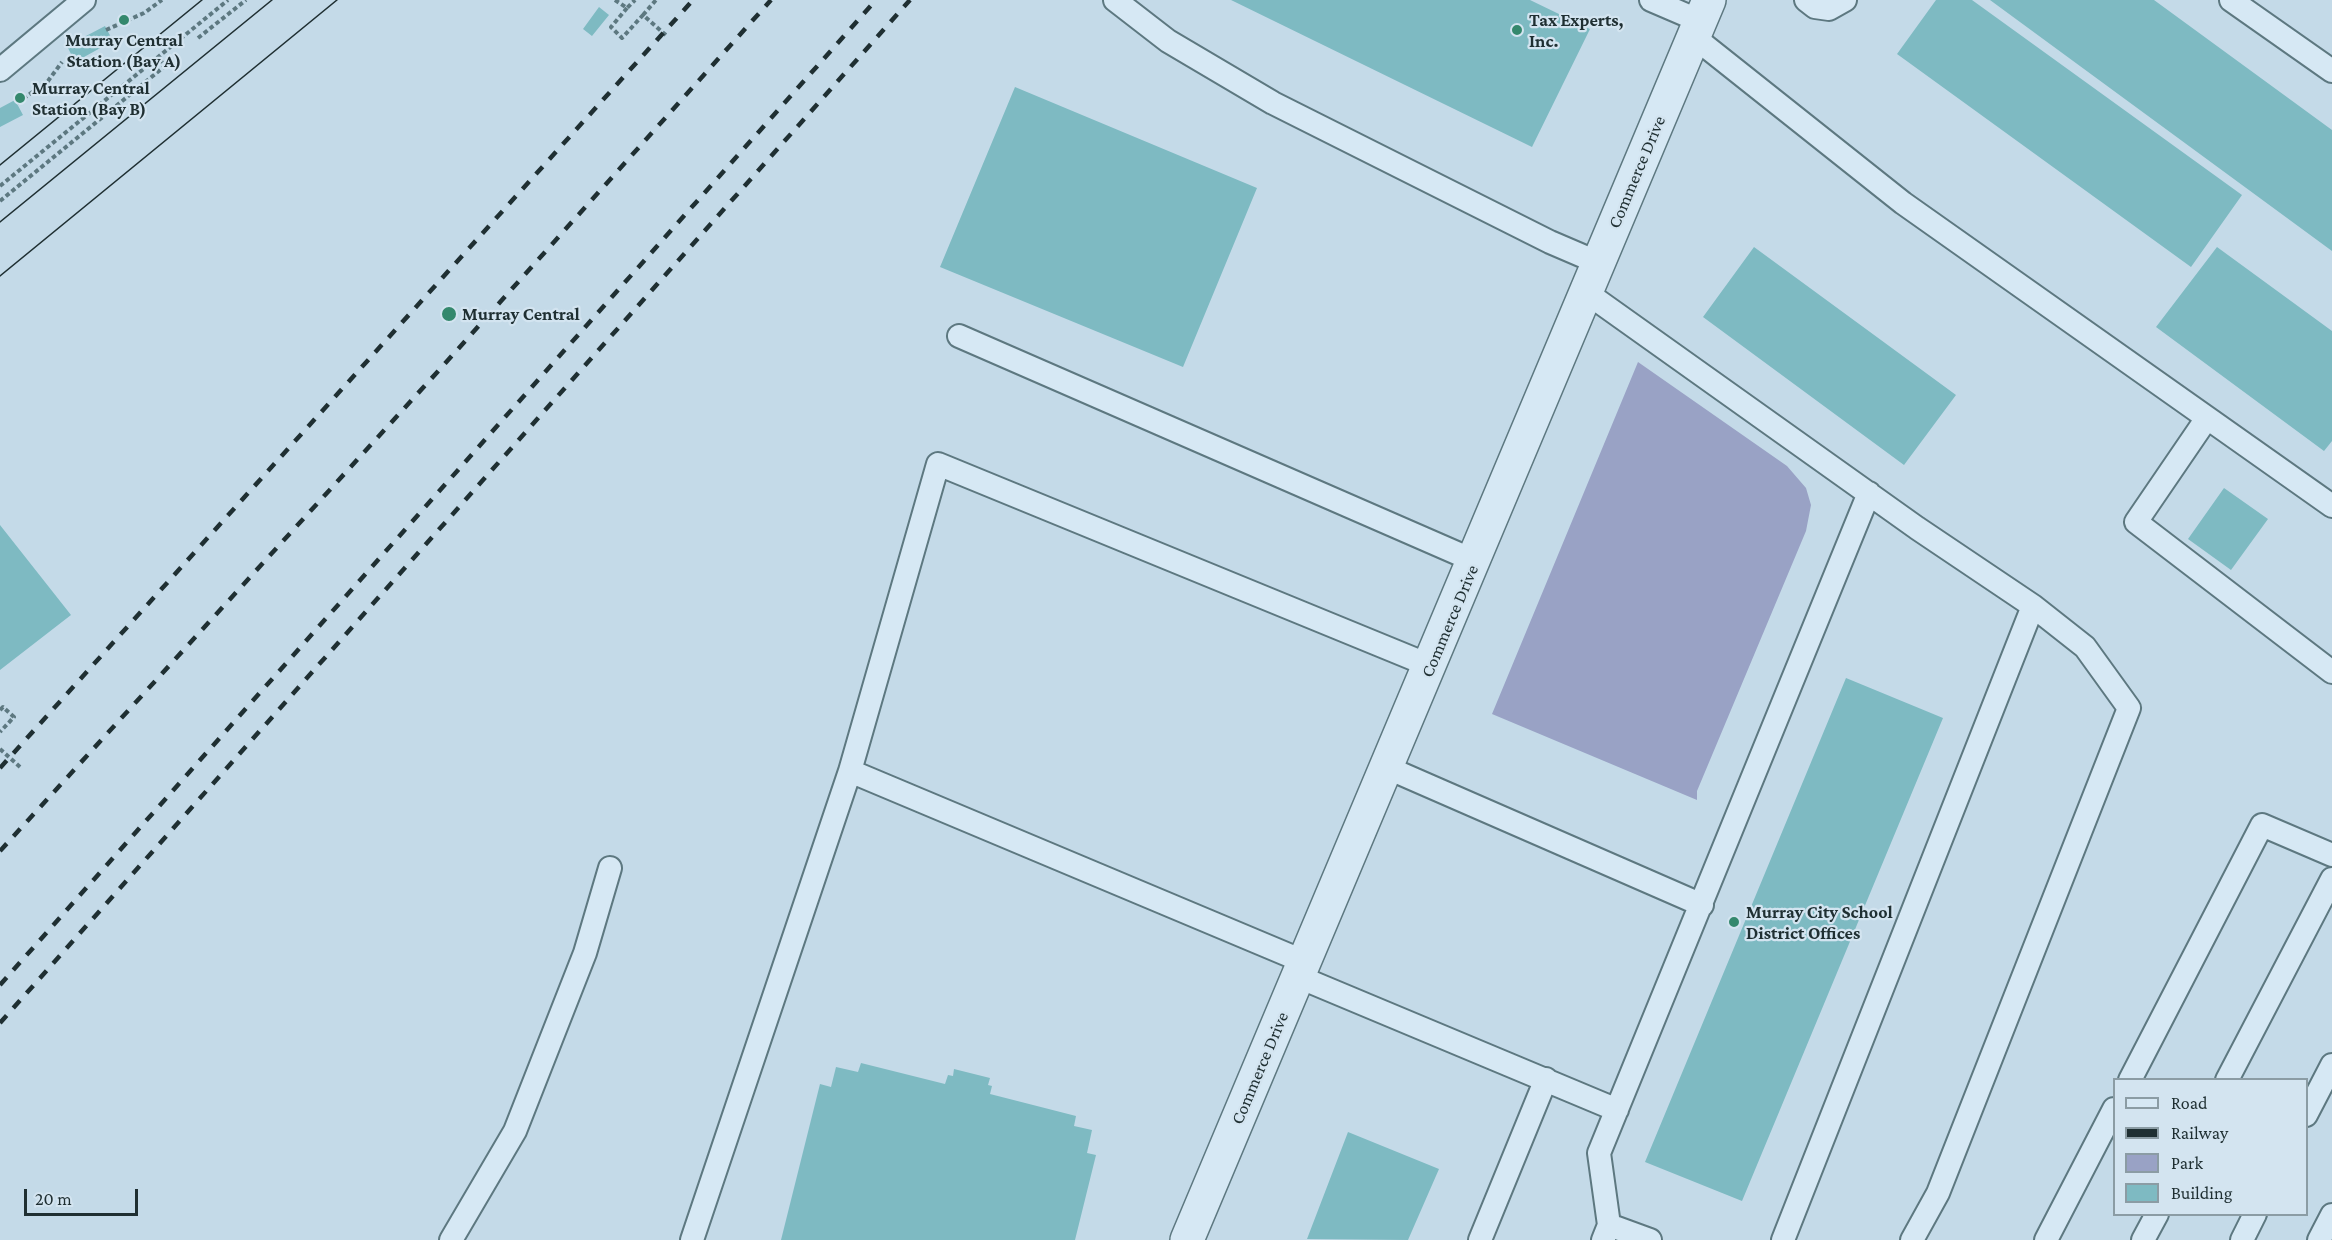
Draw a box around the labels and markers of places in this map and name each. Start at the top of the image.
place label: Tax Experts, Inc. [1529,9,1624,52]
marker: Murray Central Station (Bay A) [117,13,131,27]
marker: Tax Experts, Inc. [1510,23,1524,37]
place label: Murray Central Station (Bay A) [65,29,183,72]
place label: Murray Central Station (Bay B) [32,77,150,119]
marker: Murray Central Station (Bay B) [13,91,27,105]
place label: Murray Central [462,303,580,325]
marker: Murray Central [440,305,458,323]
place label: Murray City School District Offices [1746,901,1893,944]
marker: Murray City School District Offices [1727,915,1741,929]

